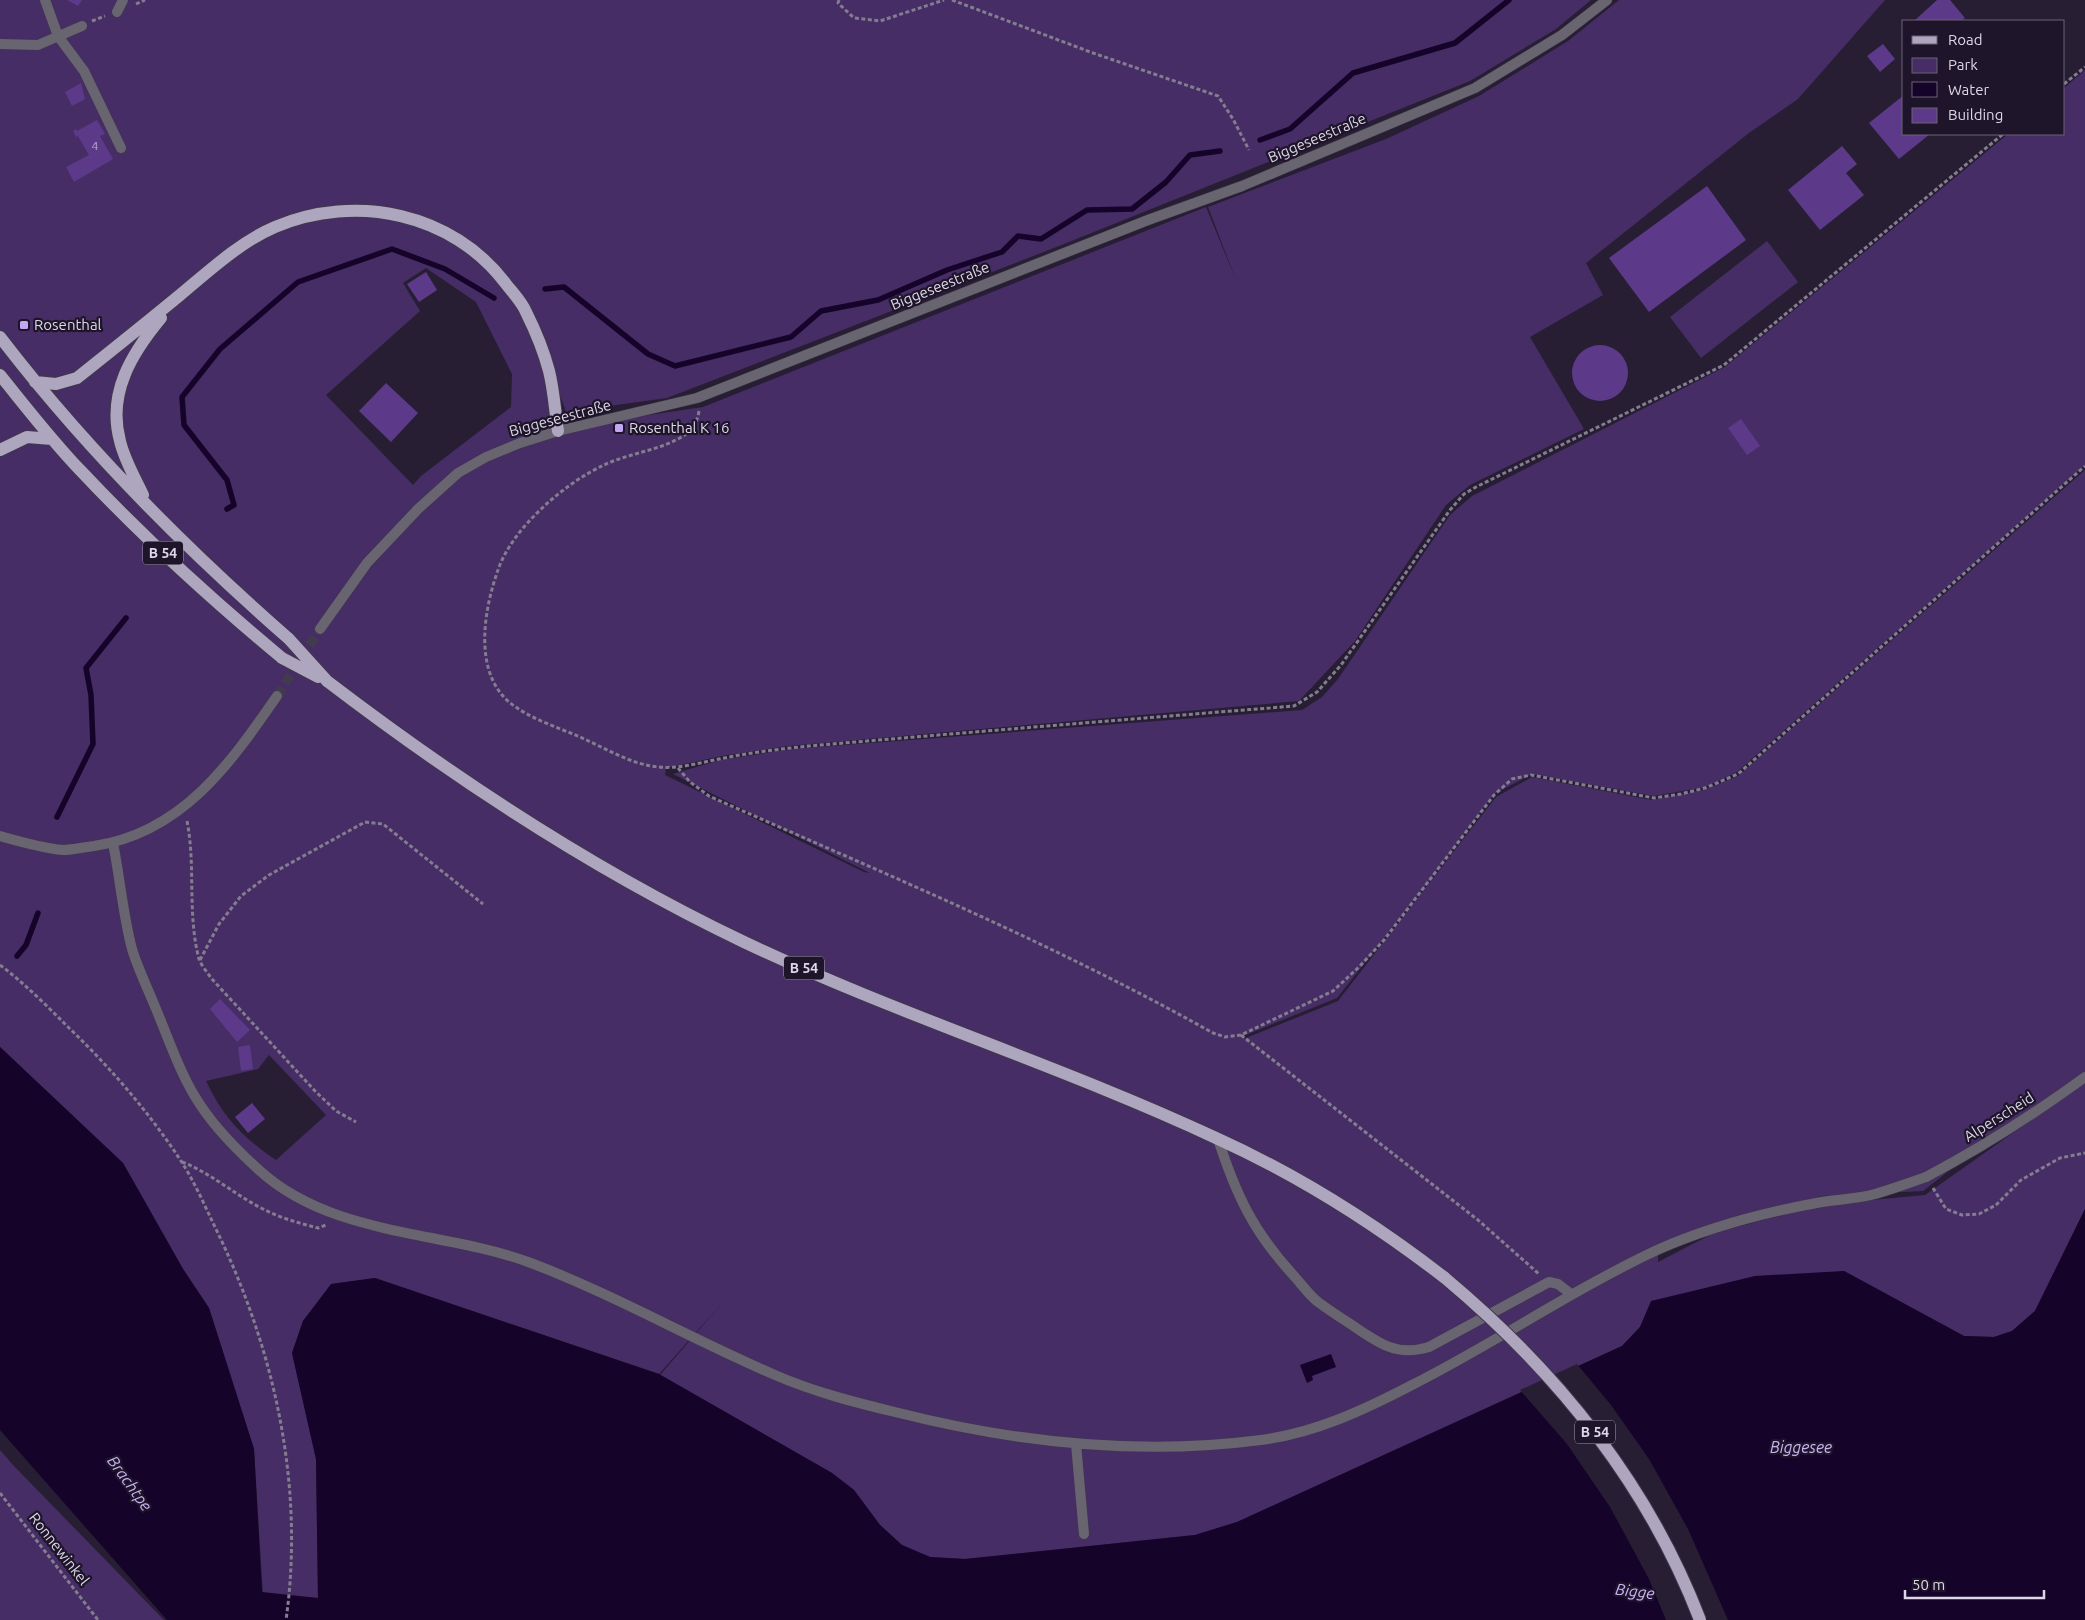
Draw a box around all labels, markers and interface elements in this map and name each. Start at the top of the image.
legend [1902,20,2065,135]
text: Road [1948,31,1983,48]
text: Park [1948,56,1978,73]
text: Water [1948,81,1989,98]
text: Building [1948,106,2003,123]
street label: Biggeseestraße [1265,109,1368,166]
house number: 4 [92,139,99,152]
street label: Biggeseestraße [888,258,992,313]
place label: Rosenthal [34,316,102,333]
marker: Rosenthal [18,319,30,331]
street label: Biggeseestraße [507,396,613,439]
place label: Rosenthal K 16 [629,419,729,436]
marker: Rosenthal K 16 [613,422,625,434]
road number: B 54 [143,542,183,564]
road number: B 54 [784,956,824,980]
street label: Alperscheid [1961,1088,2037,1145]
road number: B 54 [1575,1420,1615,1444]
water label: Biggesee [1770,1438,1832,1456]
water label: Brachtpe [104,1452,156,1514]
street label: Ronnewinkel [26,1509,93,1588]
scale bar [1905,1568,2044,1600]
text: 50 m [1912,1576,1945,1593]
water label: Bigge [1614,1580,1656,1602]

